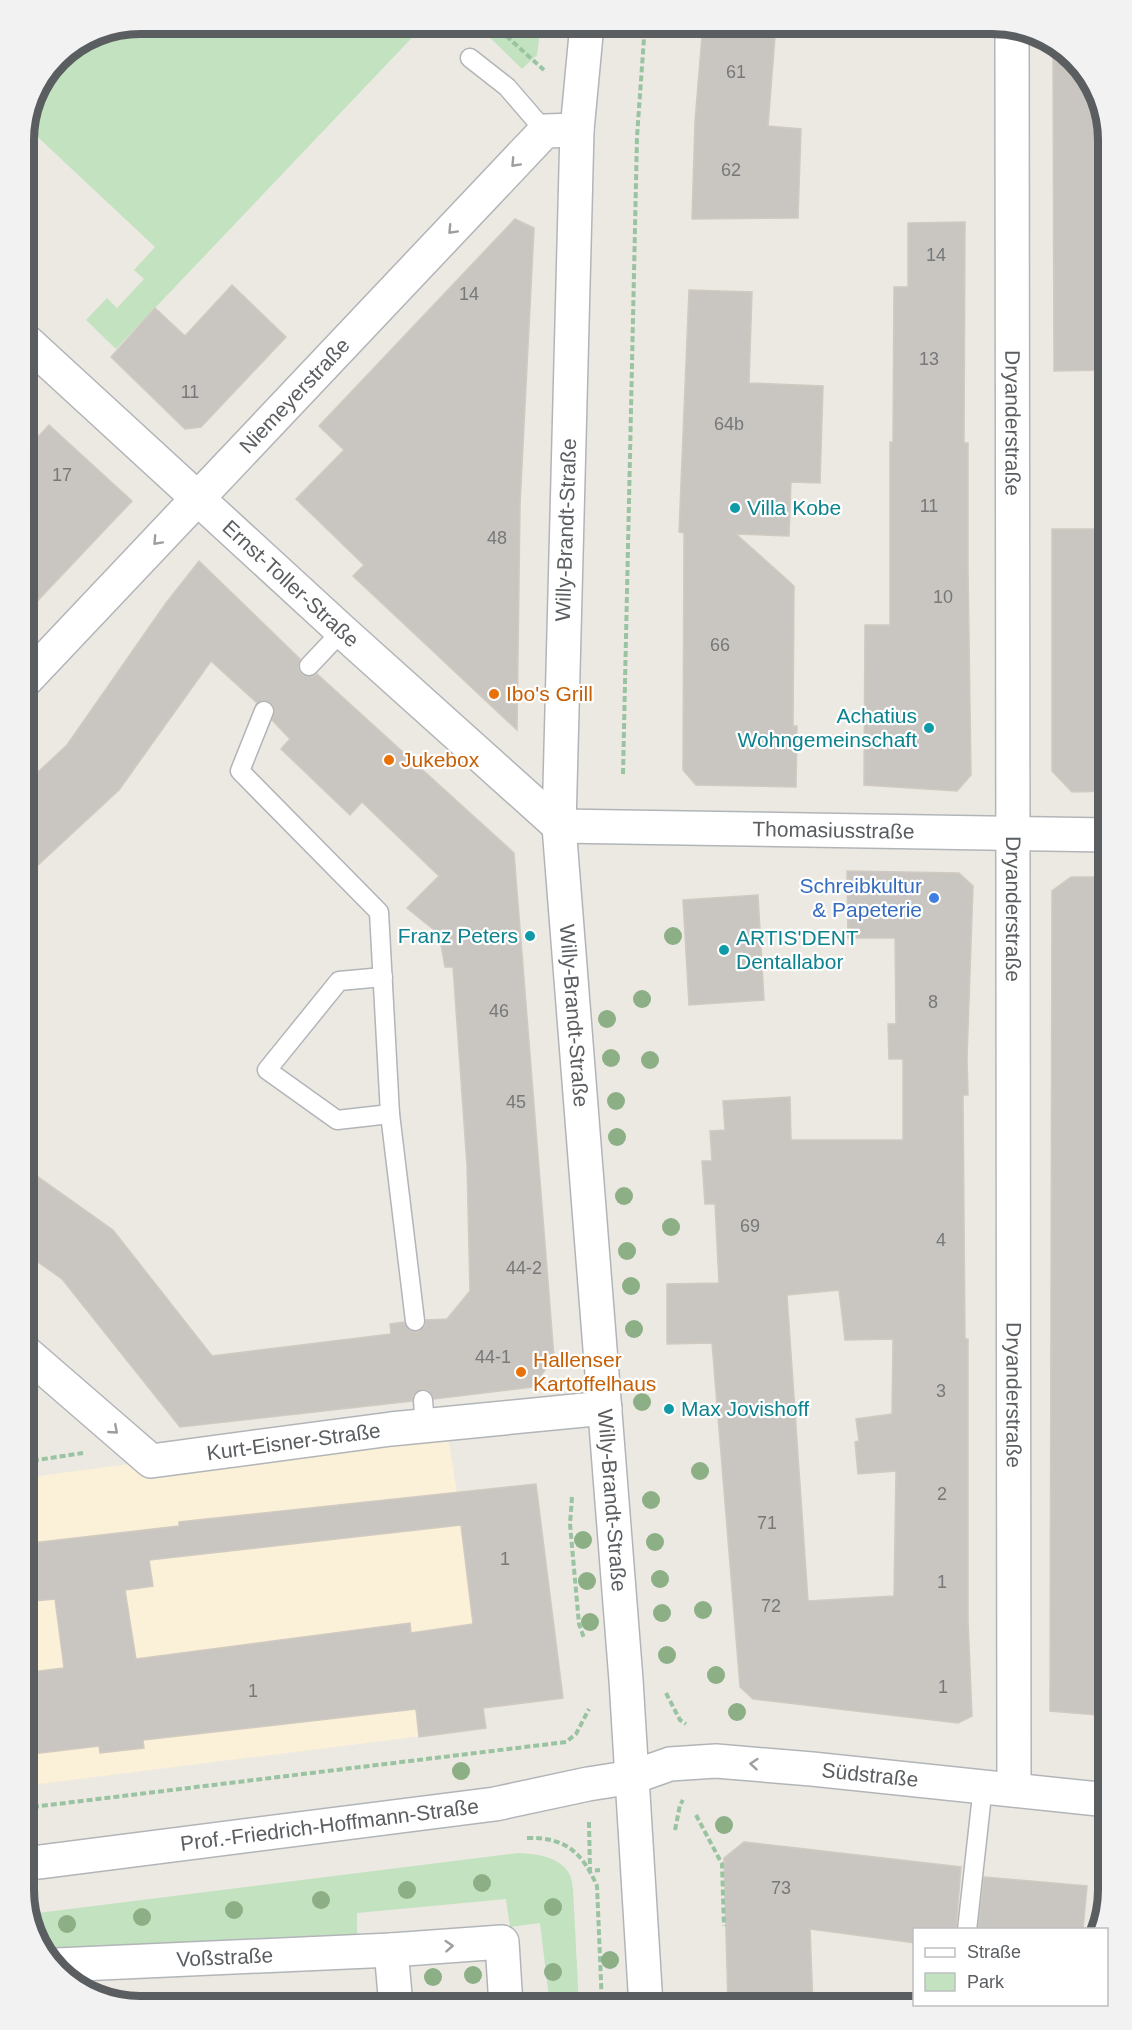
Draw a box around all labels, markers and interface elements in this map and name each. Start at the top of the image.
house number: 61 [726,62,746,82]
one-way arrow [511,156,522,166]
house number: 62 [721,160,741,180]
one-way arrow [448,222,459,233]
house number: 14 [926,245,946,265]
house number: 14 [459,284,479,304]
street label: Niemeyerstraße [235,333,354,458]
house number: 13 [919,349,939,369]
street label: Dryanderstraße [1001,350,1025,496]
house number: 11 [181,382,199,402]
house number: 64b [714,414,744,434]
street label: Willy-Brandt-Straße [551,438,580,622]
house number: 17 [52,465,72,485]
place label: Villa Kobe [747,496,841,519]
house number: 11 [920,496,938,516]
marker: Villa Kobe [728,501,742,515]
street label: Ernst-Toller-Straße [218,515,364,652]
house number: 48 [487,528,507,548]
one-way arrow [154,534,165,545]
house number: 10 [933,587,953,607]
house number: 66 [710,635,730,655]
place label: Ibo's Grill [506,682,593,705]
marker: Ibo's Grill [487,687,501,701]
place label: Achatius Wohngemeinschaft [738,704,917,751]
marker: Achatius Wohngemeinschaft [922,721,936,735]
place label: Jukebox [401,748,480,771]
marker: Jukebox [382,753,396,767]
street label: Thomasiusstraße [752,817,915,843]
street label: Dryanderstraße [1002,836,1025,982]
place label: Schreibkultur & Papeterie [799,874,922,921]
marker: Schreibkultur & Papeterie [927,891,941,905]
street label: Willy-Brandt-Straße [556,923,593,1108]
place label: Franz Peters [398,924,518,947]
place label: ARTIS'DENT Dentallabor [736,926,859,973]
marker: Franz Peters [523,929,537,943]
marker: ARTIS'DENT Dentallabor [717,943,731,957]
house number: 8 [928,992,938,1012]
house number: 46 [489,1001,509,1021]
house number: 45 [506,1092,526,1112]
house number: 69 [740,1216,760,1236]
house number: 4 [936,1230,946,1250]
house number: 44-2 [506,1258,542,1278]
street label: Dryanderstraße [1002,1322,1026,1468]
house number: 44-1 [475,1347,511,1367]
place label: Hallenser Kartoffelhaus [533,1348,656,1395]
marker: Hallenser Kartoffelhaus [514,1365,528,1379]
house number: 3 [936,1381,946,1401]
place label: Max Jovishoff [681,1397,809,1420]
marker: Max Jovishoff [662,1402,676,1416]
street label: Willy-Brandt-Straße [594,1408,631,1592]
street label: Kurt-Eisner-Straße [205,1418,382,1464]
one-way arrow [107,1422,118,1433]
house number: 2 [937,1484,947,1504]
house number: 71 [757,1513,777,1533]
house number: 1 [500,1549,510,1569]
house number: 1 [937,1572,947,1592]
house number: 72 [761,1596,781,1616]
house number: 1 [938,1677,948,1697]
house number: 1 [248,1681,258,1701]
one-way arrow [749,1758,758,1771]
street label: Südstraße [821,1758,919,1791]
street label: Prof.-Friedrich-Hoffmann-Straße [179,1794,480,1855]
house number: 73 [771,1878,791,1898]
legend [913,1928,1108,2006]
one-way arrow [445,1939,454,1952]
text: Straße [967,1942,1021,1962]
street label: Voßstraße [176,1943,274,1971]
text: Park [967,1972,1005,1992]

